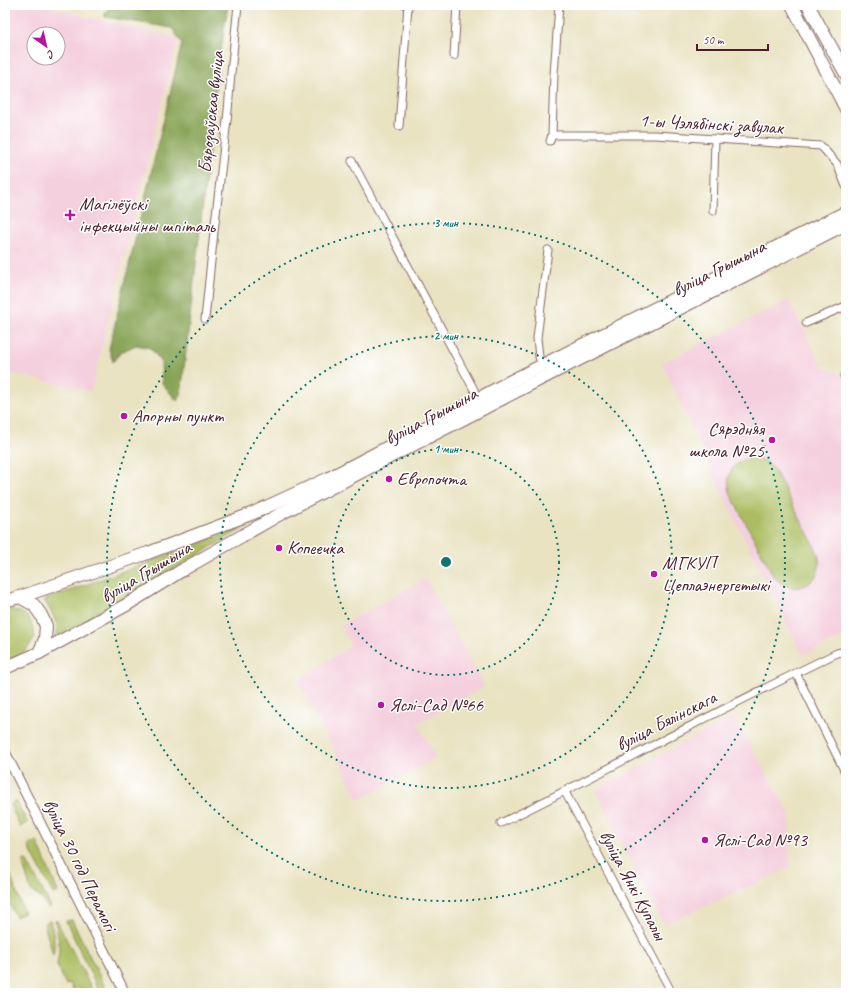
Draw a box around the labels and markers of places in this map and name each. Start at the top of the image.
place label: Магілёўскі інфекцыйны шпіталь [79,192,216,238]
marker: Магілёўскі інфекцыйны шпіталь [64,209,76,221]
place label: Апорны пункт [132,404,224,428]
marker: Апорны пункт [119,411,129,421]
place label: Сярэдняя школа №25 [688,417,766,463]
marker: Сярэдняя школа №25 [767,435,777,445]
place label: Европочта [397,467,468,491]
marker: Европочта [384,474,394,484]
place label: Копеечка [287,536,345,560]
marker: Копеечка [274,543,284,553]
place label: МГКУП Цеплаэнергетыкі [662,551,772,597]
centre of rings [439,555,453,569]
marker: МГКУП Цеплаэнергетыкі [649,569,659,579]
place label: Яслі-Сад №66 [389,693,485,717]
marker: Яслі-Сад №66 [376,700,386,710]
place label: Яслі-Сад №93 [713,828,809,852]
marker: Яслі-Сад №93 [700,835,710,845]

